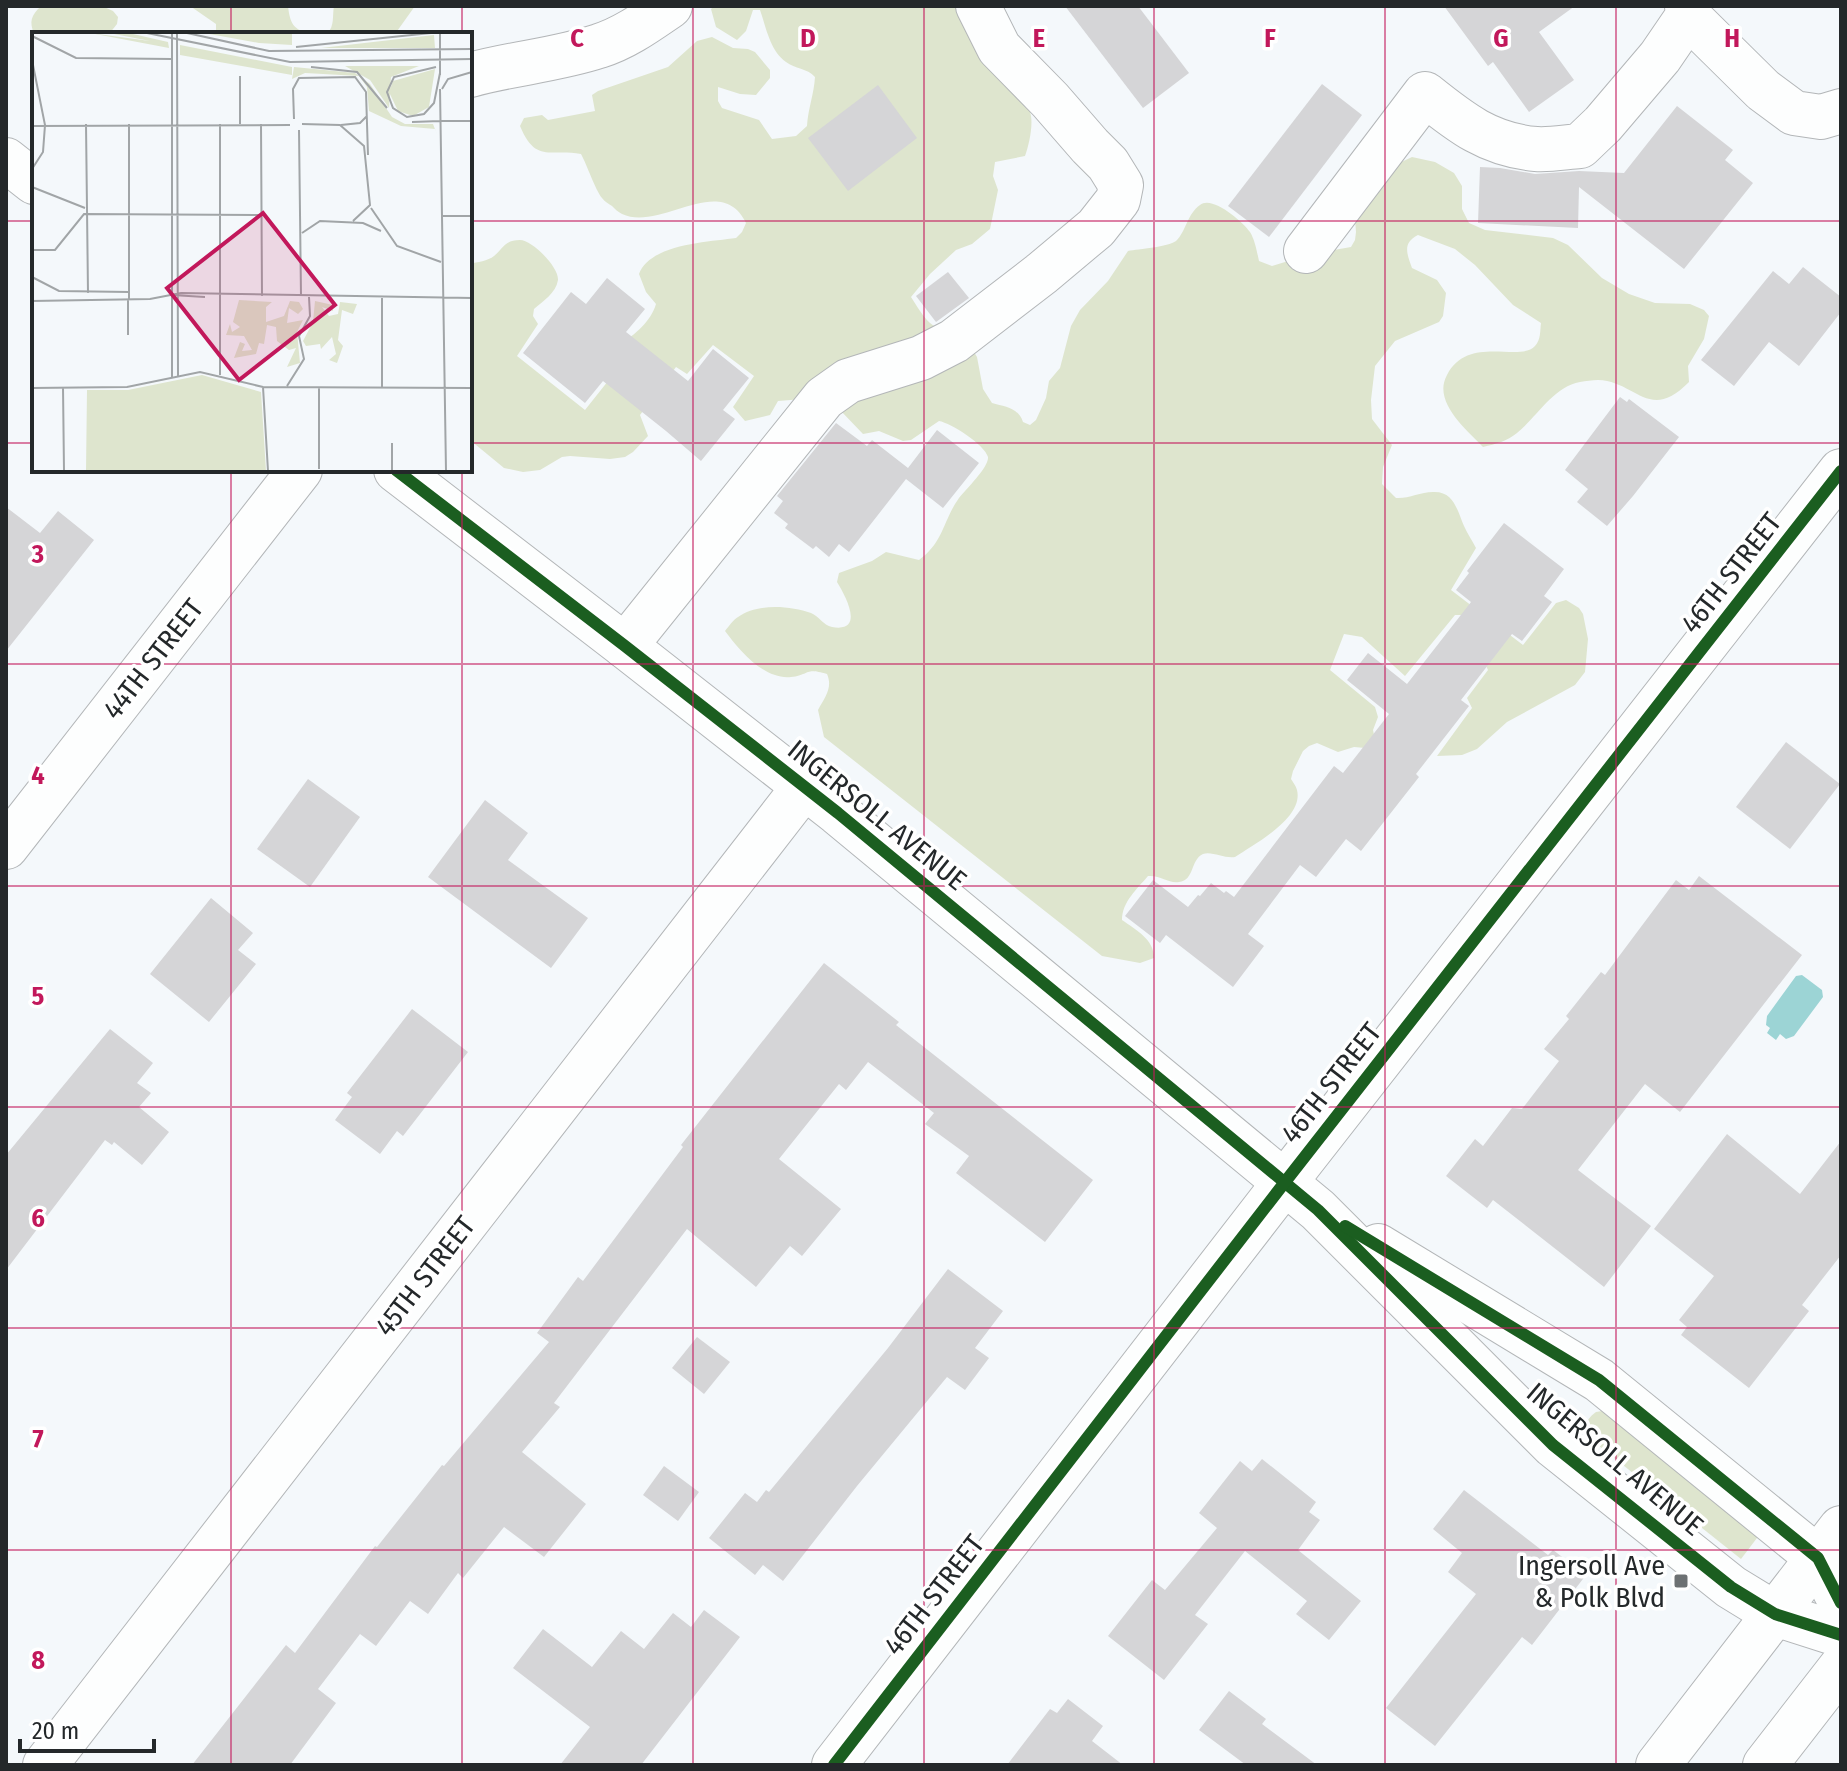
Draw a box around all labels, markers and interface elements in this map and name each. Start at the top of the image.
text: C [570,23,584,54]
text: D [800,23,816,54]
text: E [1033,23,1045,54]
text: F [1264,23,1276,54]
text: G [1493,23,1509,54]
text: H [1724,23,1740,54]
inset map [32,32,472,472]
street label: 46TH STREET [1674,506,1788,640]
text: 3 [31,539,44,570]
street label: 44TH STREET [96,592,210,725]
street label: INGERSOLL AVENUE [781,733,973,897]
text: 4 [31,760,45,791]
text: 5 [32,981,45,1012]
street label: 46TH STREET [1274,1016,1388,1150]
text: 6 [31,1203,45,1234]
street label: 45TH STREET [368,1210,482,1342]
street label: INGERSOLL AVENUE [1520,1376,1710,1542]
text: 7 [32,1424,44,1455]
street label: 46TH STREET [877,1528,991,1662]
place label: Ingersoll Ave & Polk Blvd [1518,1549,1665,1614]
marker: Ingersoll Ave & Polk Blvd [1672,1572,1690,1590]
text: 8 [31,1645,45,1676]
scale bar [20,1703,154,1753]
text: 20 m [32,1717,79,1745]

